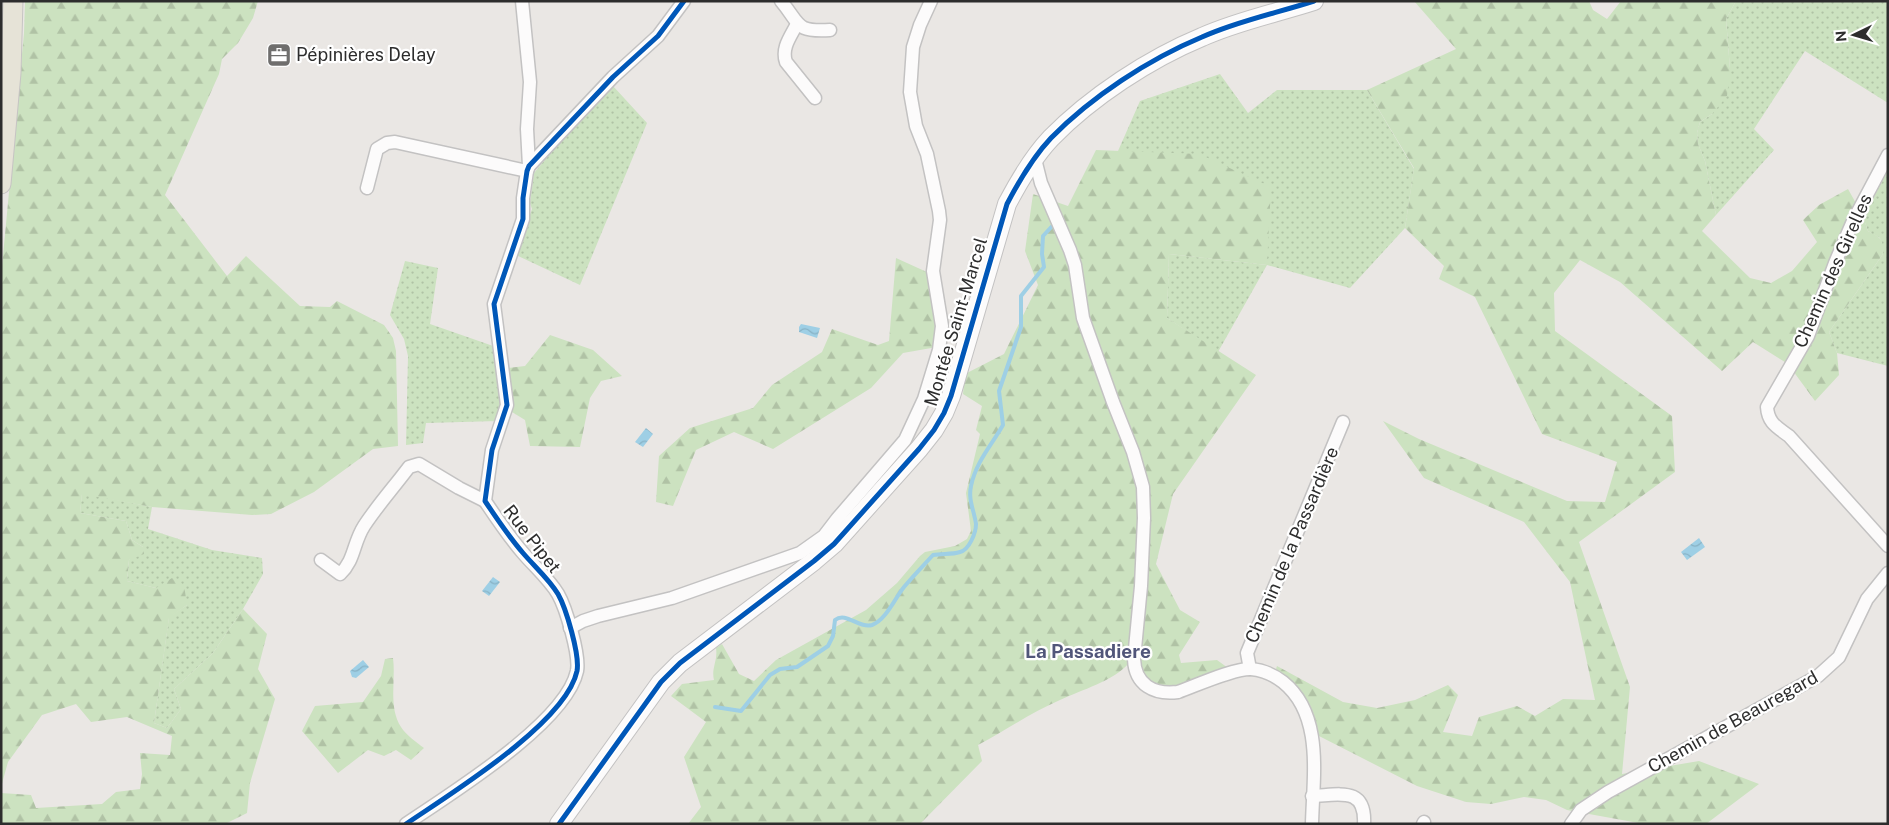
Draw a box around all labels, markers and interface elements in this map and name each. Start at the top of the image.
north arrow [1829,10,1879,60]
text: N [1833,30,1849,42]
office icon: Pépinières Delay [266,42,292,68]
place label: Pépinières Delay [296,44,436,65]
street label: Chemin des Girelles [1789,191,1876,351]
street label: Montée Saint-Marcel [920,235,991,409]
street label: Chemin de la Passardière [1241,443,1342,646]
street label: Rue Pipet [499,501,565,577]
district label: La Passadiere [1025,640,1151,662]
street label: Chemin de Beauregard [1644,666,1821,777]

